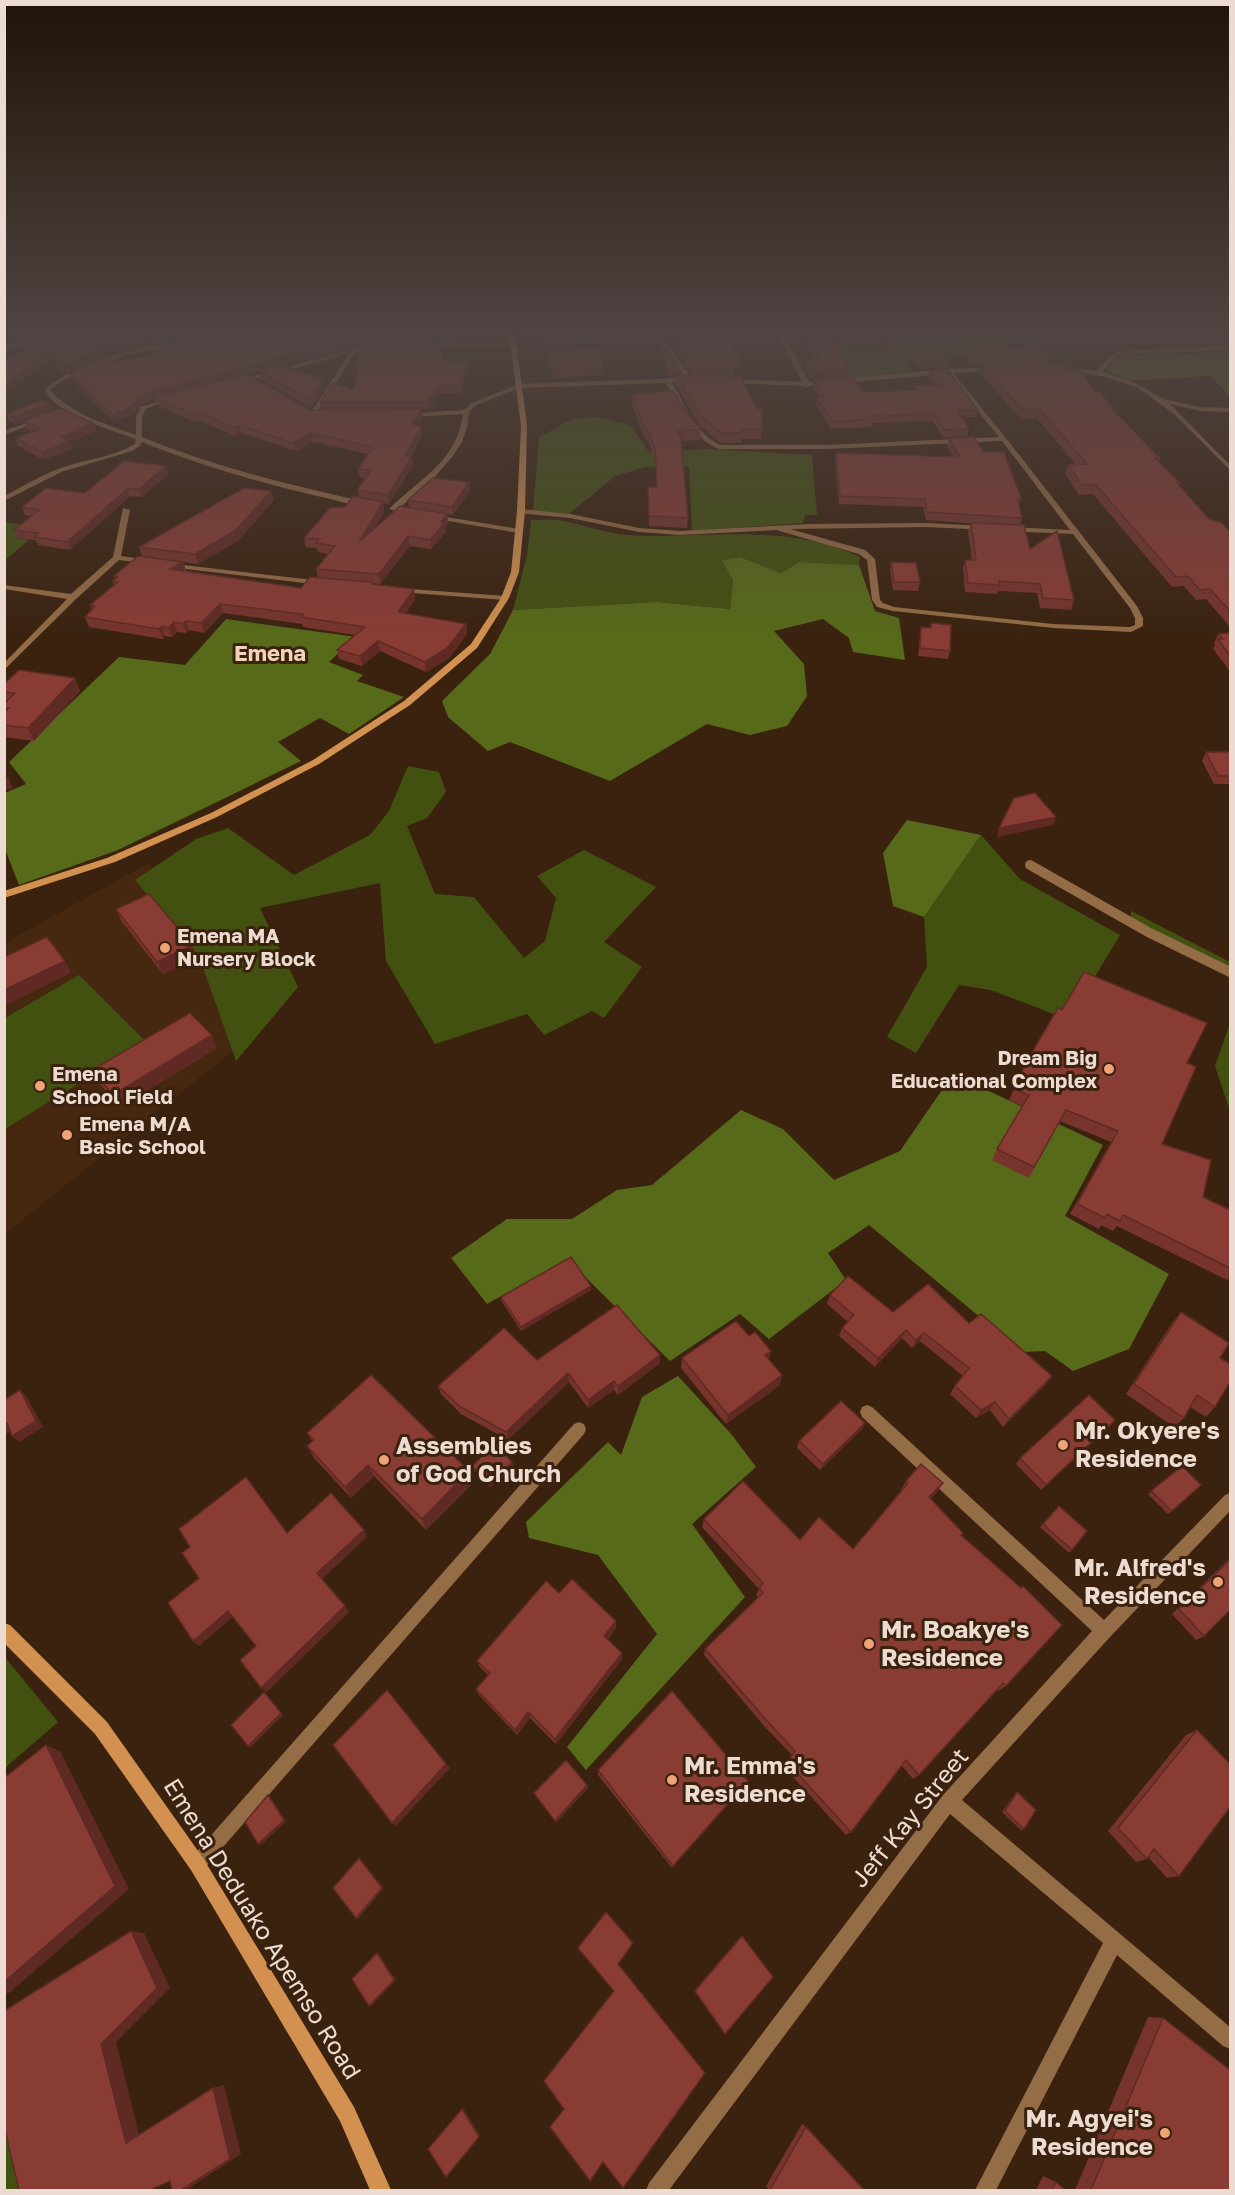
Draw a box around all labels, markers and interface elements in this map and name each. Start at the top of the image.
district label: Emena [234,639,306,666]
place label: Emena MA Nursery Block [177,923,316,970]
marker: Emena MA Nursery Block [158,941,172,955]
place label: Dream Big Educational Complex [891,1045,1097,1092]
place label: Emena School Field [52,1061,173,1108]
marker: Dream Big Educational Complex [1102,1062,1116,1076]
marker: Emena School Field [33,1079,47,1093]
place label: Emena M/A Basic School [79,1111,206,1158]
marker: Emena M/A Basic School [60,1128,74,1142]
place label: Mr. Okyere's Residence [1075,1415,1220,1472]
place label: Assemblies of God Church [396,1430,561,1487]
marker: Mr. Okyere's Residence [1056,1438,1070,1452]
marker: Assemblies of God Church [377,1453,391,1467]
place label: Mr. Alfred's Residence [1074,1552,1206,1609]
marker: Mr. Alfred's Residence [1211,1575,1225,1589]
place label: Mr. Boakye's Residence [881,1614,1029,1671]
marker: Mr. Boakye's Residence [862,1637,876,1651]
street label: Jeff Kay Street [844,1742,974,1892]
place label: Mr. Emma's Residence [684,1750,816,1807]
street label: Emena Deduako Apemso Road [158,1772,368,2084]
marker: Mr. Emma's Residence [665,1773,679,1787]
place label: Mr. Agyei's Residence [1026,2103,1153,2160]
marker: Mr. Agyei's Residence [1158,2126,1172,2140]

